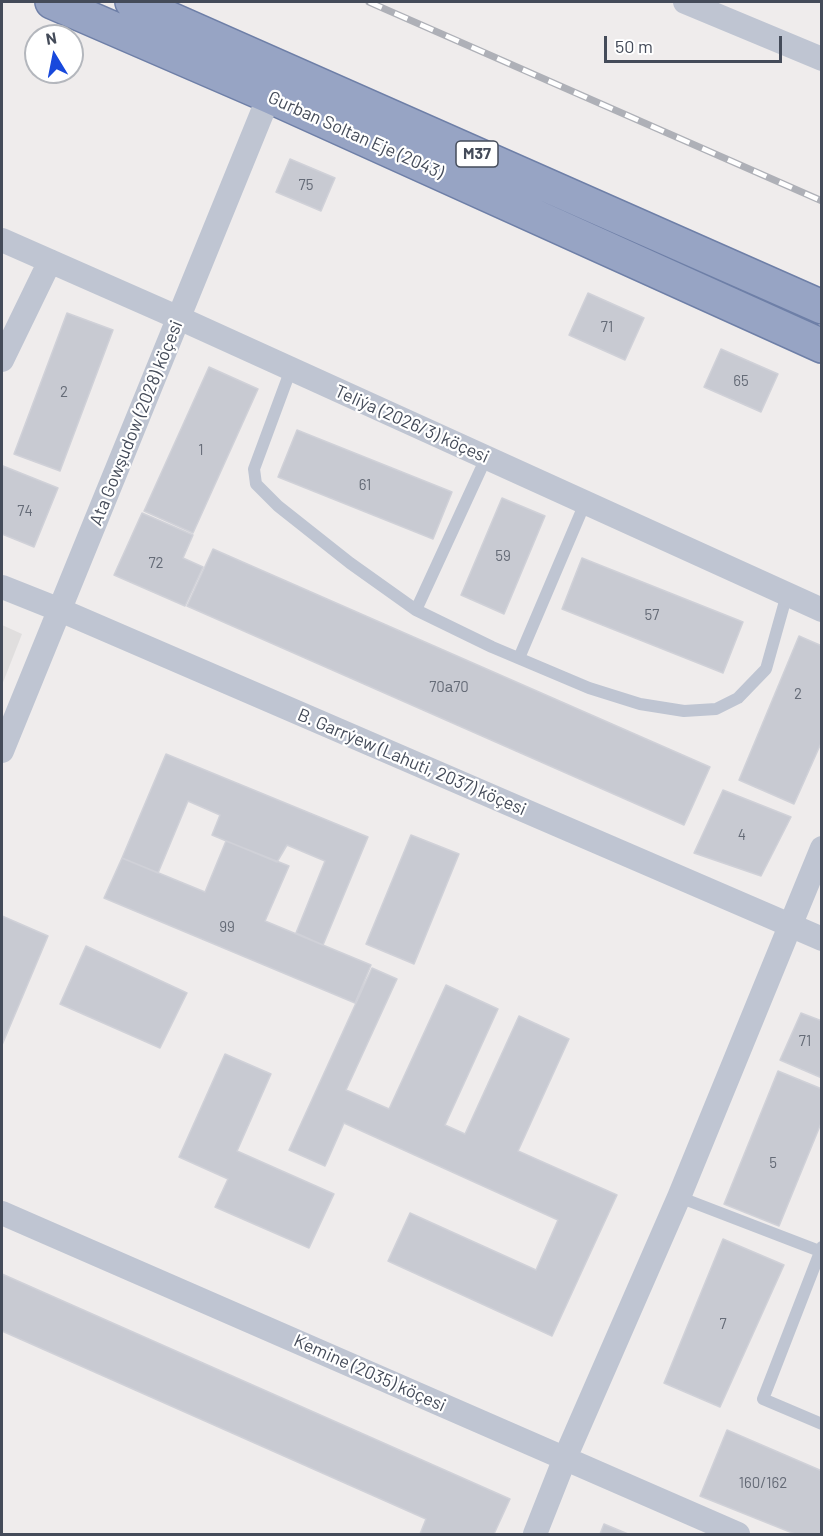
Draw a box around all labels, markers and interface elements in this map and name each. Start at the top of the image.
north arrow [24,24,84,84]
scale bar [607,24,786,62]
text: N [44,27,58,48]
text: 50 m [615,35,653,57]
street label: Gurban Soltan Eje (2043) [265,86,447,184]
road number: M37 [456,141,498,167]
house number: 75 [299,176,313,194]
street label: Ata Gowşudow (2028) köçesi [85,317,187,529]
house number: 71 [601,318,613,336]
house number: 65 [733,372,749,390]
street label: Teliýa (2026/3) köçesi [331,380,493,468]
house number: 2 [60,383,68,401]
house number: 1 [198,441,204,459]
house number: 61 [359,476,371,494]
house number: 74 [17,502,33,520]
house number: 59 [495,547,511,565]
house number: 72 [148,554,164,572]
house number: 57 [645,606,659,624]
house number: 70а70 [429,678,469,696]
house number: 2 [794,685,802,703]
street label: B. Garrýew (Lahuti, 2037) köçesi [294,704,530,820]
house number: 4 [738,826,746,844]
house number: 99 [219,918,235,936]
house number: 71 [799,1032,811,1050]
house number: 5 [769,1154,777,1172]
house number: 7 [719,1315,727,1333]
street label: Kemine (2035) köçesi [291,1330,449,1416]
house number: 160/162 [739,1474,787,1492]

